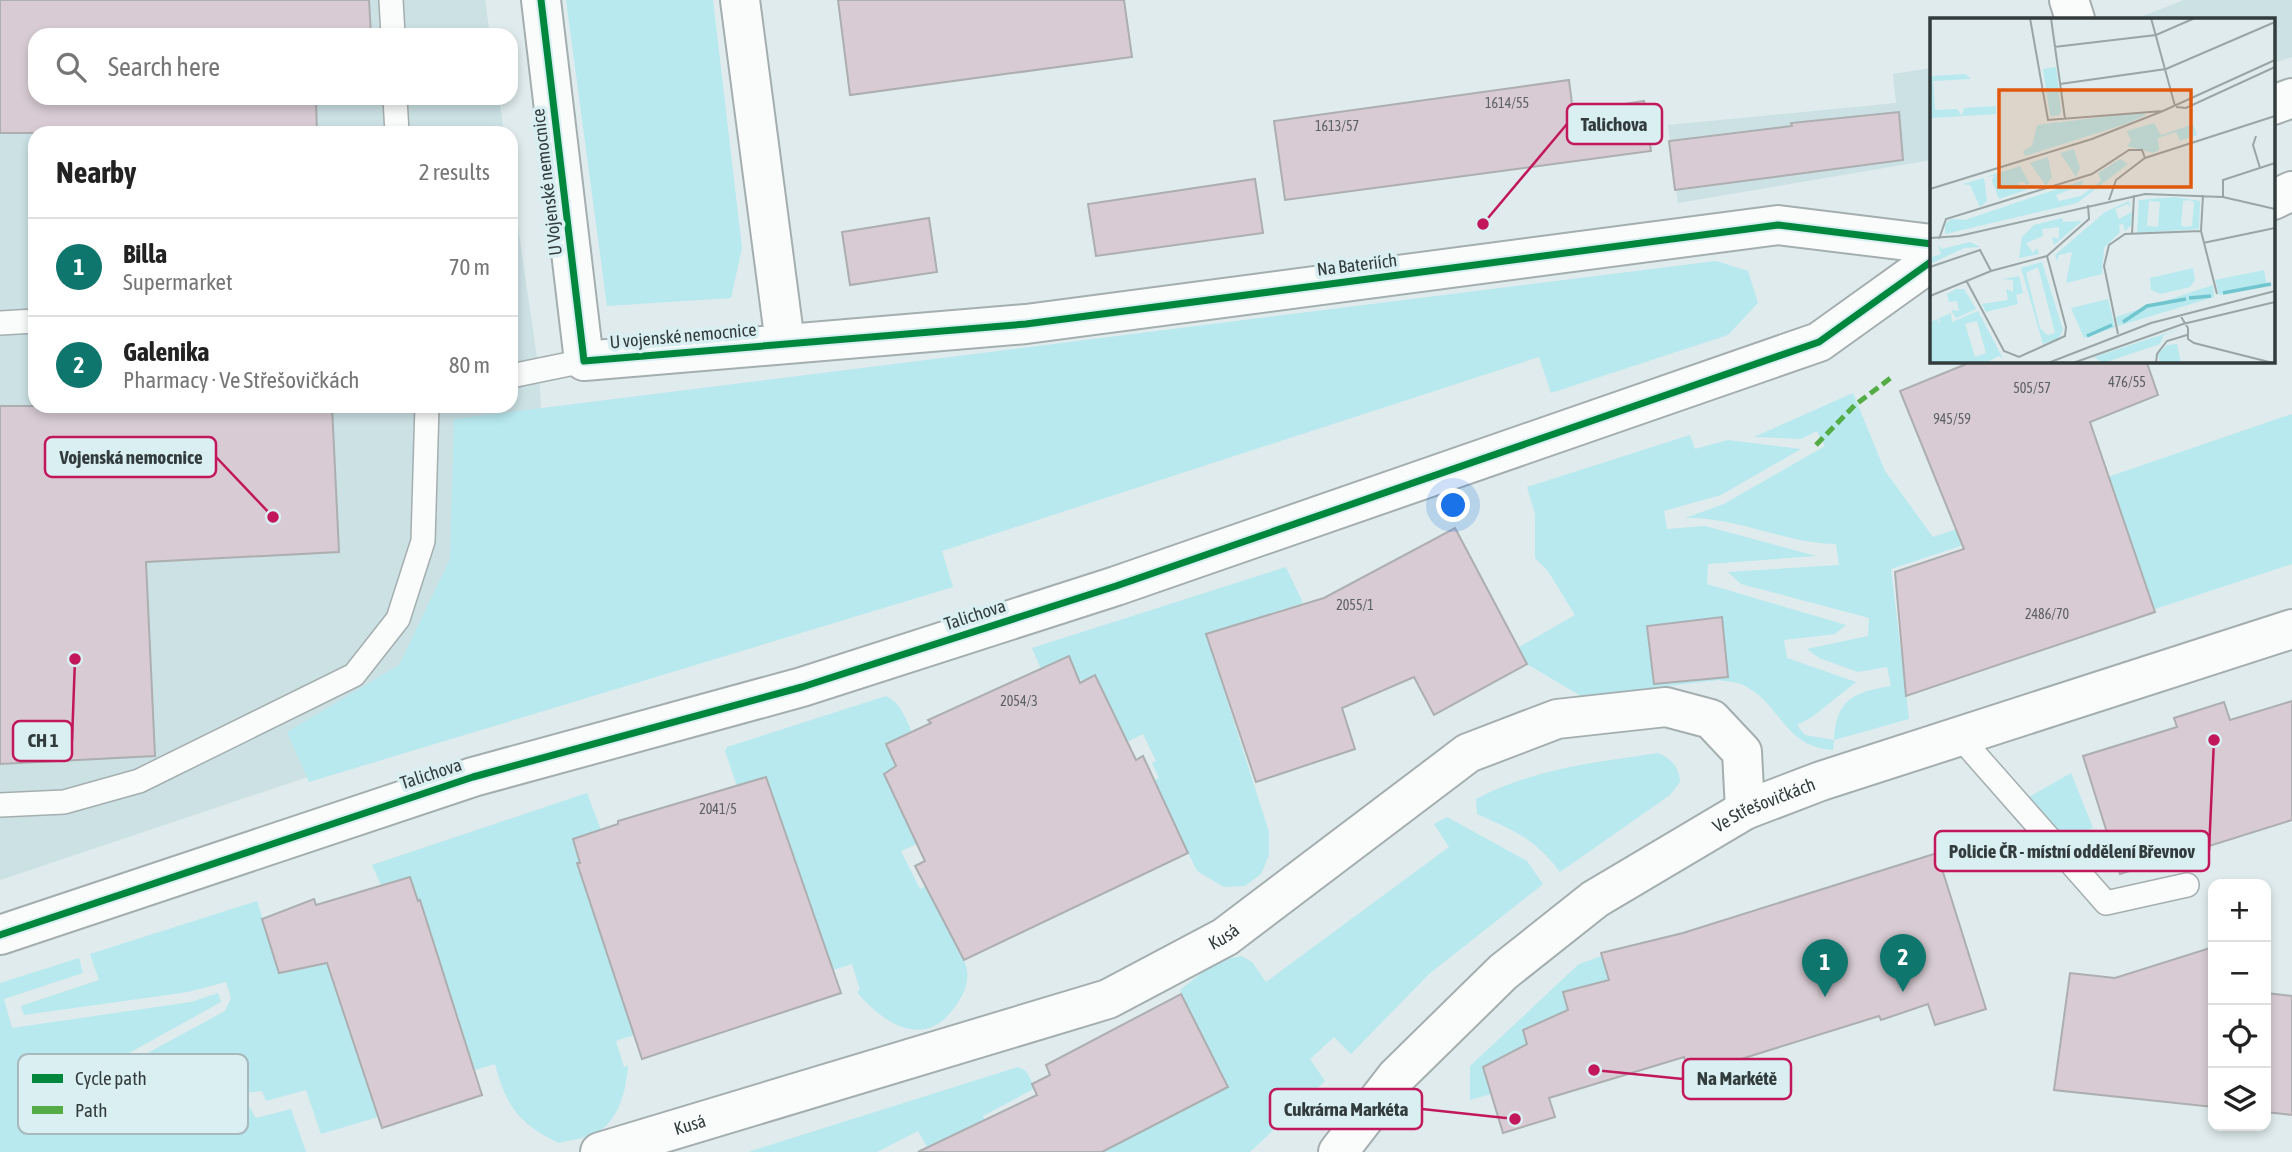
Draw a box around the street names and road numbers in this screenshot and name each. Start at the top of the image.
street label: U Vojenské nemocnice [527,107,566,257]
street label: Na Bateriích [1316,249,1398,280]
street label: U vojenské nemocnice [609,319,757,352]
street label: Talichova [942,595,1008,634]
street label: Talichova [398,754,464,793]
street label: Ve Střešovičkách [1709,773,1818,837]
street label: Kusá [1205,919,1243,954]
street label: Kusá [671,1110,708,1139]

